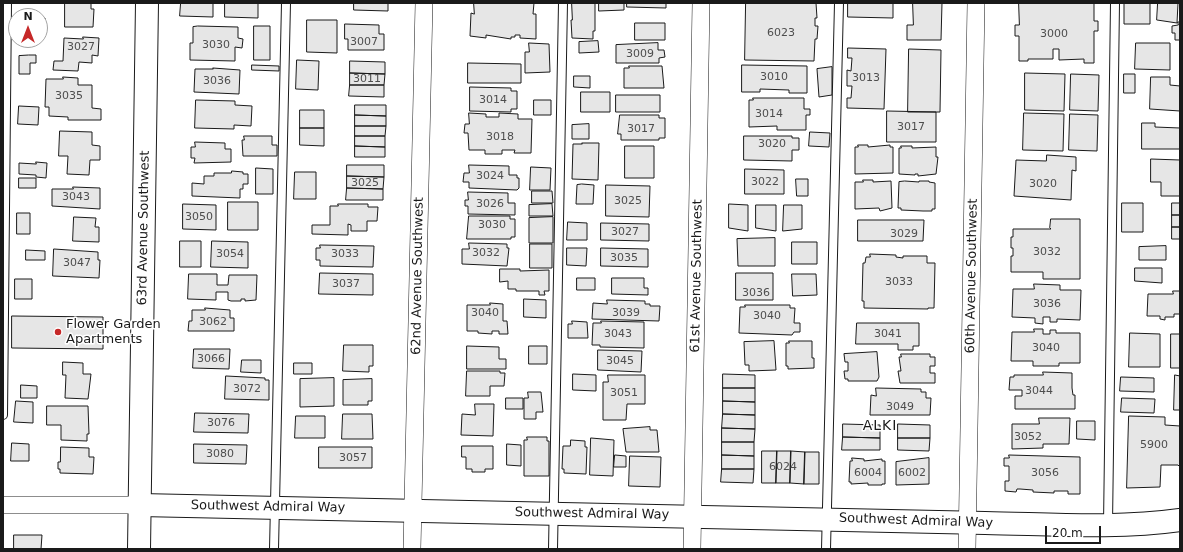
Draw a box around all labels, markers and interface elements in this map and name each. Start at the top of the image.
north arrow [8,8,48,48]
text: N [23,10,33,23]
house number: 6023 [767,26,795,40]
house number: 3000 [1040,27,1068,41]
house number: 3007 [350,35,378,49]
house number: 3030 [202,38,230,52]
house number: 3027 [67,40,95,54]
house number: 3009 [626,47,654,61]
house number: 3010 [760,70,788,84]
house number: 3013 [852,71,880,85]
house number: 3011 [353,72,381,86]
house number: 3036 [203,74,231,88]
house number: 3035 [55,89,83,103]
house number: 3014 [479,93,507,107]
house number: 3014 [755,107,783,121]
house number: 3017 [897,120,925,134]
house number: 3017 [627,122,655,136]
house number: 3018 [486,130,514,144]
house number: 3020 [758,137,786,151]
street label: 63rd Avenue Southwest [135,150,153,306]
house number: 3024 [476,169,504,183]
house number: 3022 [751,175,779,189]
house number: 3025 [351,176,379,190]
house number: 3020 [1029,177,1057,191]
house number: 3043 [62,190,90,204]
house number: 3025 [614,194,642,208]
street label: 62nd Avenue Southwest [409,197,427,355]
house number: 3026 [476,197,504,211]
street label: 61st Avenue Southwest [688,199,706,353]
street label: 60th Avenue Southwest [963,199,981,353]
house number: 3050 [185,210,213,224]
house number: 3030 [478,218,506,232]
house number: 3027 [611,225,639,239]
house number: 3029 [890,227,918,241]
house number: 3032 [1033,245,1061,259]
house number: 3032 [472,246,500,260]
house number: 3054 [216,247,244,261]
house number: 3033 [331,247,359,261]
house number: 3035 [610,251,638,265]
house number: 3047 [63,256,91,270]
house number: 3033 [885,275,913,289]
house number: 3037 [332,277,360,291]
house number: 3036 [742,286,770,300]
house number: 3036 [1033,297,1061,311]
house number: 3040 [471,306,499,320]
house number: 3039 [612,306,640,320]
house number: 3040 [753,309,781,323]
house number: 3062 [199,315,227,329]
place label: Flower Garden Apartments [66,317,161,348]
marker: Flower Garden Apartments [53,327,63,337]
house number: 3043 [604,327,632,341]
house number: 3041 [874,327,902,341]
house number: 3040 [1032,341,1060,355]
house number: 3066 [197,352,225,366]
house number: 3045 [606,354,634,368]
house number: 3072 [233,382,261,396]
house number: 3044 [1025,384,1053,398]
house number: 3051 [610,386,638,400]
house number: 3049 [886,400,914,414]
house number: 3076 [207,416,235,430]
district label: ALKI [863,418,897,434]
house number: 3052 [1014,430,1042,444]
house number: 5900 [1140,438,1168,452]
house number: 3080 [206,447,234,461]
house number: 3057 [339,451,367,465]
house number: 6024 [769,460,797,474]
house number: 6004 [854,466,882,480]
house number: 6002 [898,466,926,480]
house number: 3056 [1031,466,1059,480]
street label: Southwest Admiral Way [191,498,345,516]
street label: Southwest Admiral Way [515,505,669,523]
street label: Southwest Admiral Way [839,511,993,531]
scale bar [1047,518,1103,544]
text: 20 m [1052,526,1083,540]

